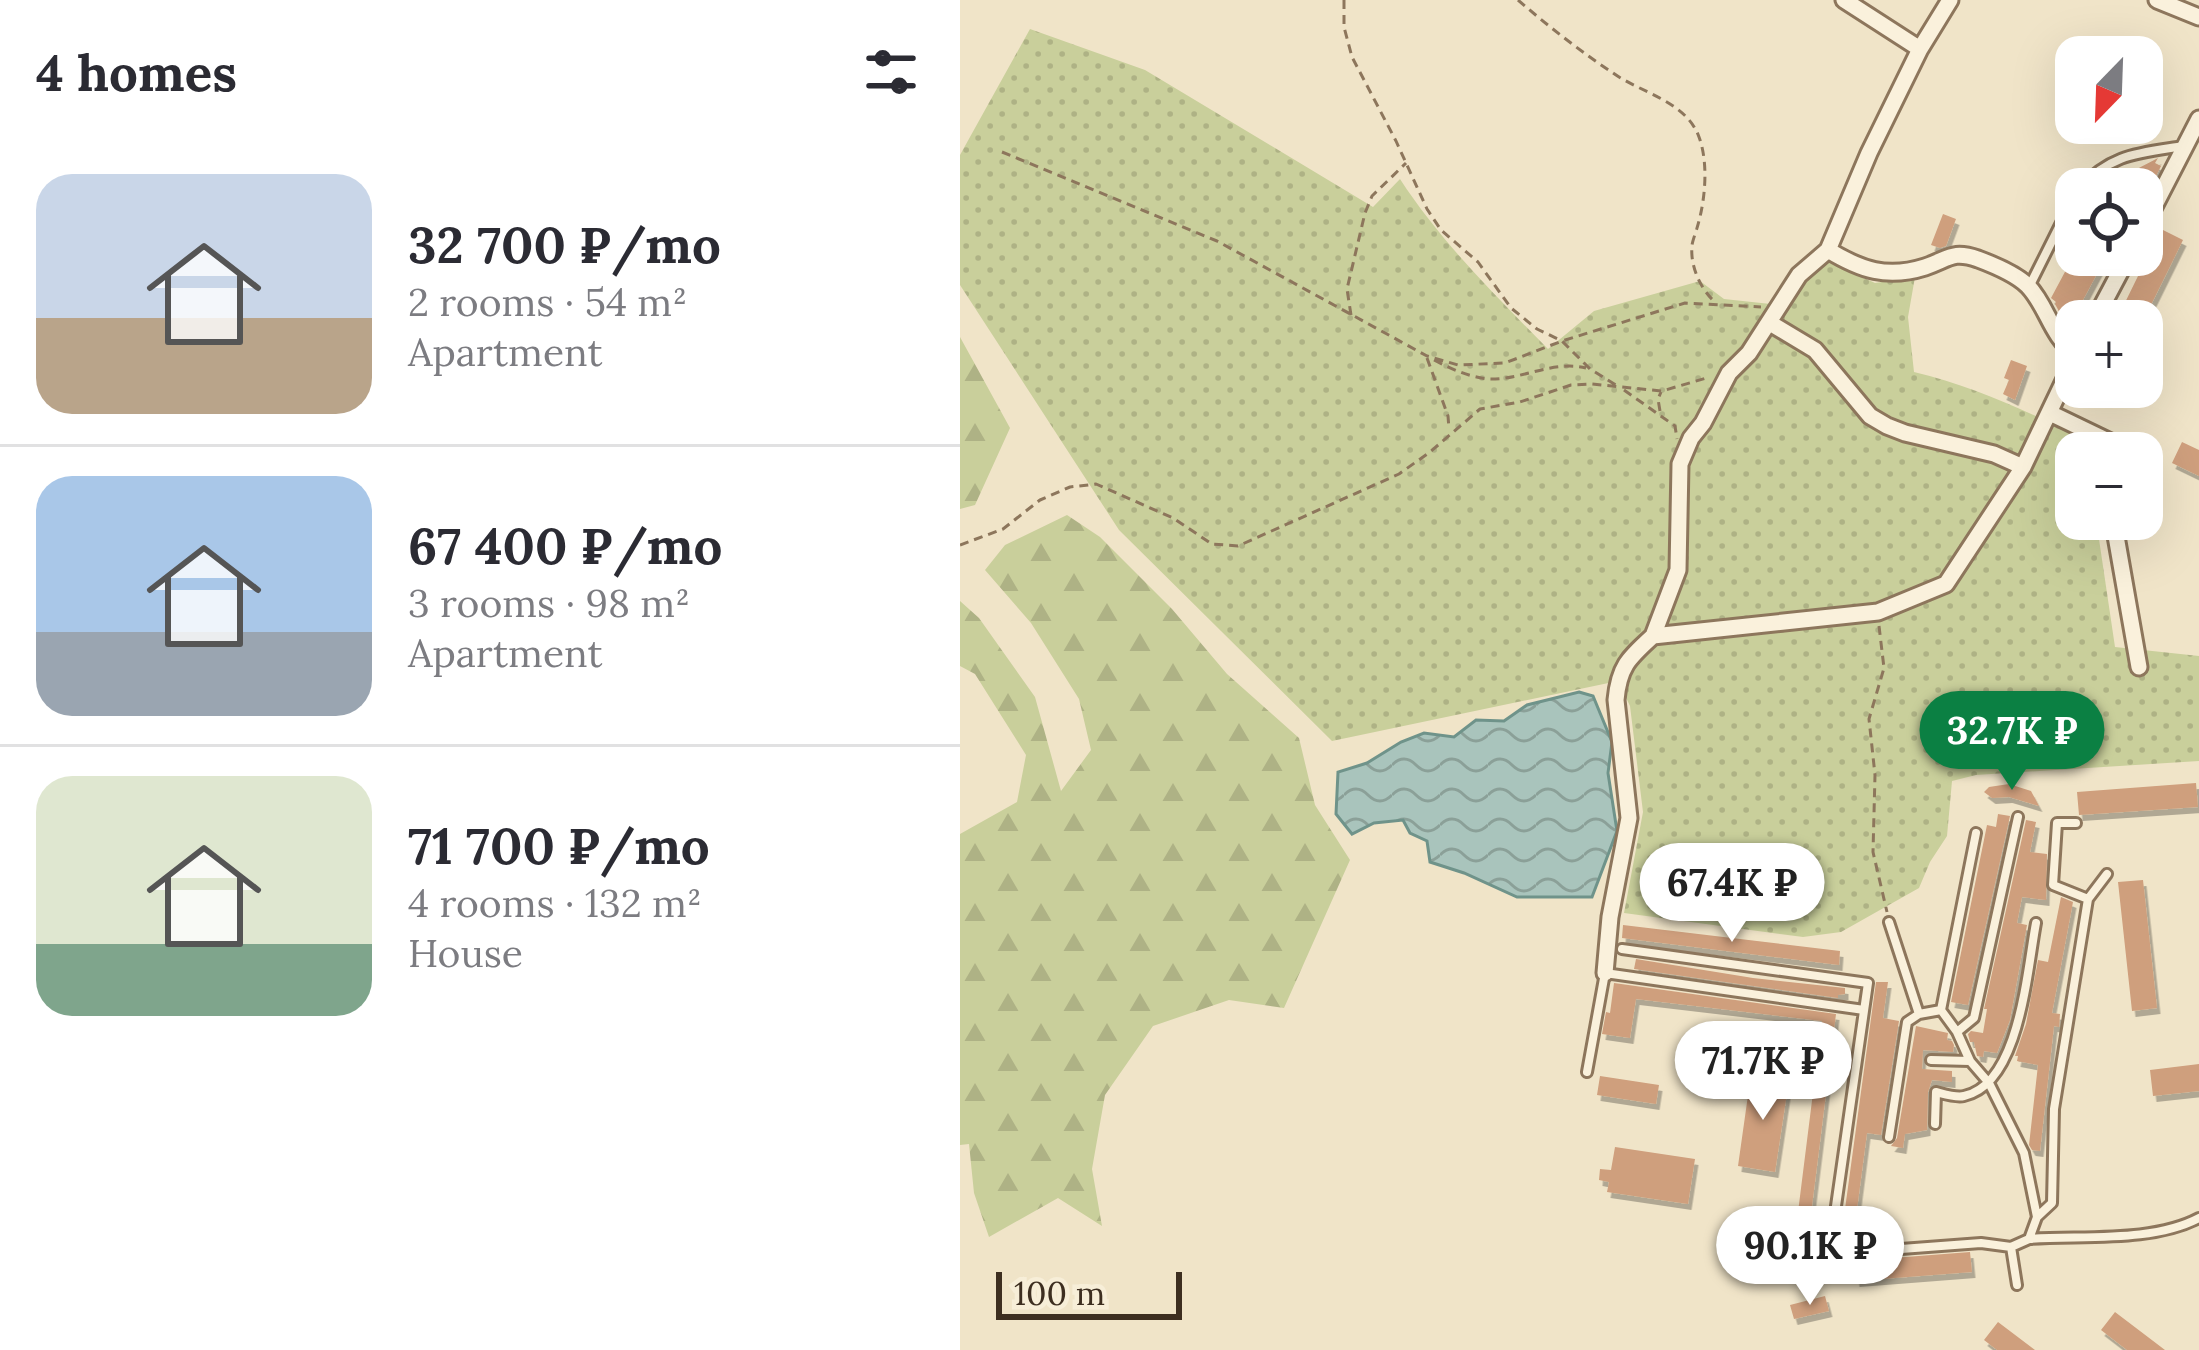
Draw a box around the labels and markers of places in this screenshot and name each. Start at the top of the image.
pin: 32.7K ₽ [1901,691,2123,793]
pin: 67.4K ₽ [1621,843,1843,945]
pin: 71.7K ₽ [1652,1021,1874,1123]
pin: 90.1K ₽ [1699,1206,1921,1308]

